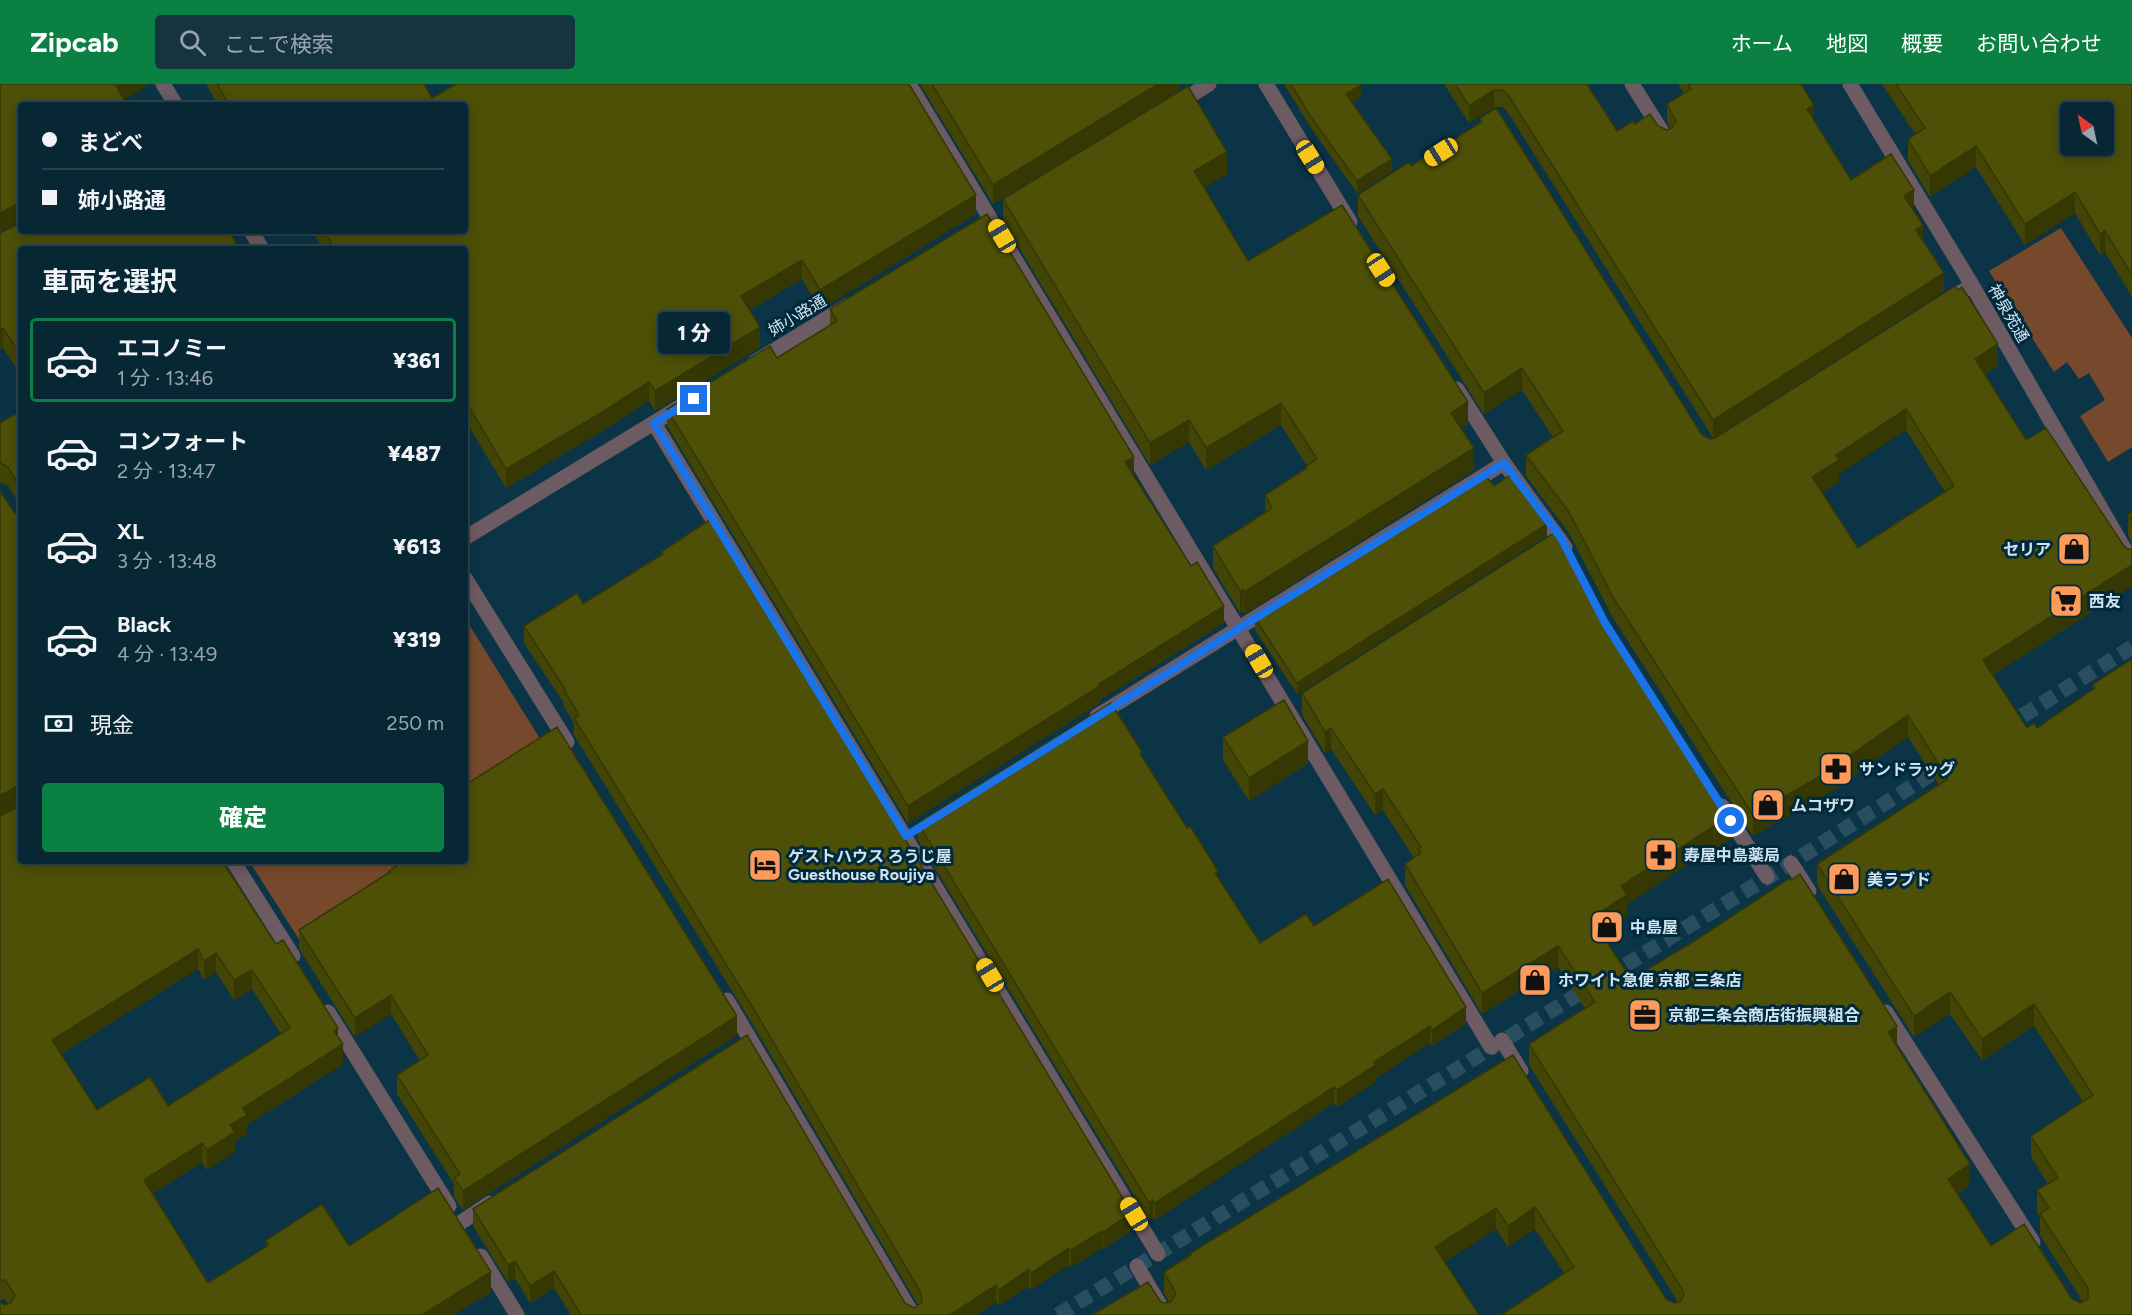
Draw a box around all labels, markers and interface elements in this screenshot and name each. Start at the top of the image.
search box [155,15,575,69]
text: Zipcab [30,25,119,59]
icon: search [176,26,209,59]
text: ここで検索 [224,31,334,58]
text: ホーム [1731,31,1793,56]
text: 地図 [1826,31,1868,56]
text: 概要 [1901,31,1943,56]
text: お問い合わせ [1976,31,2102,56]
north arrow [2060,102,2114,156]
map controls [2060,102,2114,156]
text: まどべ [78,129,143,156]
car [1421,135,1461,169]
car [1293,137,1327,177]
text: 姉小路通 [78,187,166,214]
car [985,216,1019,256]
car [1364,250,1398,290]
text: 車両を選択 [42,265,177,298]
street label: 神泉苑通 [1984,281,2033,346]
street label: 姉小路通 [765,291,830,340]
callout: 1 分 [658,312,730,354]
text: 1 分 [677,321,711,345]
icon: car [45,333,99,387]
text: エコノミー [117,335,227,362]
text: ¥361 [393,347,441,374]
text: 1 分 · 13:46 [117,366,213,390]
route end [680,385,707,412]
icon: car [45,426,99,480]
text: コンフォート [117,428,248,455]
text: ¥487 [387,440,441,467]
text: 2 分 · 13:47 [117,459,215,483]
text: XL [117,518,144,545]
icon: car [45,519,99,573]
shop icon: セリア [2056,531,2092,567]
text: ¥613 [393,533,441,560]
place label: セリア [2003,540,2051,559]
text: 3 分 · 13:48 [117,549,217,573]
supermarket icon: 西友 [2048,583,2084,619]
place label: 西友 [2089,592,2121,611]
text: Black [117,611,171,638]
icon: car [45,612,99,666]
text: ¥319 [393,626,441,653]
car [1242,641,1276,681]
text: 4 分 · 13:49 [117,642,217,666]
icon: cash [42,707,75,740]
text: 250 m [387,711,444,735]
text: 現金 [90,712,134,739]
pharmacy icon: サンドラッグ [1818,751,1854,787]
place label: サンドラッグ [1859,760,1955,779]
button: 確定 [42,783,444,852]
shop icon: ムコザワ [1750,787,1786,823]
place label: ムコザワ [1791,796,1855,815]
route start [1717,807,1744,834]
pharmacy icon: 寿屋中島薬局 [1643,837,1679,873]
place label: 寿屋中島薬局 [1684,846,1780,865]
hotel icon: ゲストハウス ろうじ屋 Guesthouse Roujiya [747,847,783,883]
place label: ゲストハウス ろうじ屋 Guesthouse Roujiya [788,847,952,884]
shop icon: 美ラブド [1826,861,1862,897]
place label: 美ラブド [1867,870,1931,889]
shop icon: 中島屋 [1589,909,1625,945]
place label: 中島屋 [1630,918,1678,937]
car [973,955,1007,995]
shop icon: ホワイト急便 京都 三条店 [1517,962,1553,998]
place label: ホワイト急便 京都 三条店 [1558,971,1742,990]
office icon: 京都三条会商店街振興組合 [1627,997,1663,1033]
place label: 京都三条会商店街振興組合 [1668,1006,1860,1025]
car [1117,1194,1151,1234]

